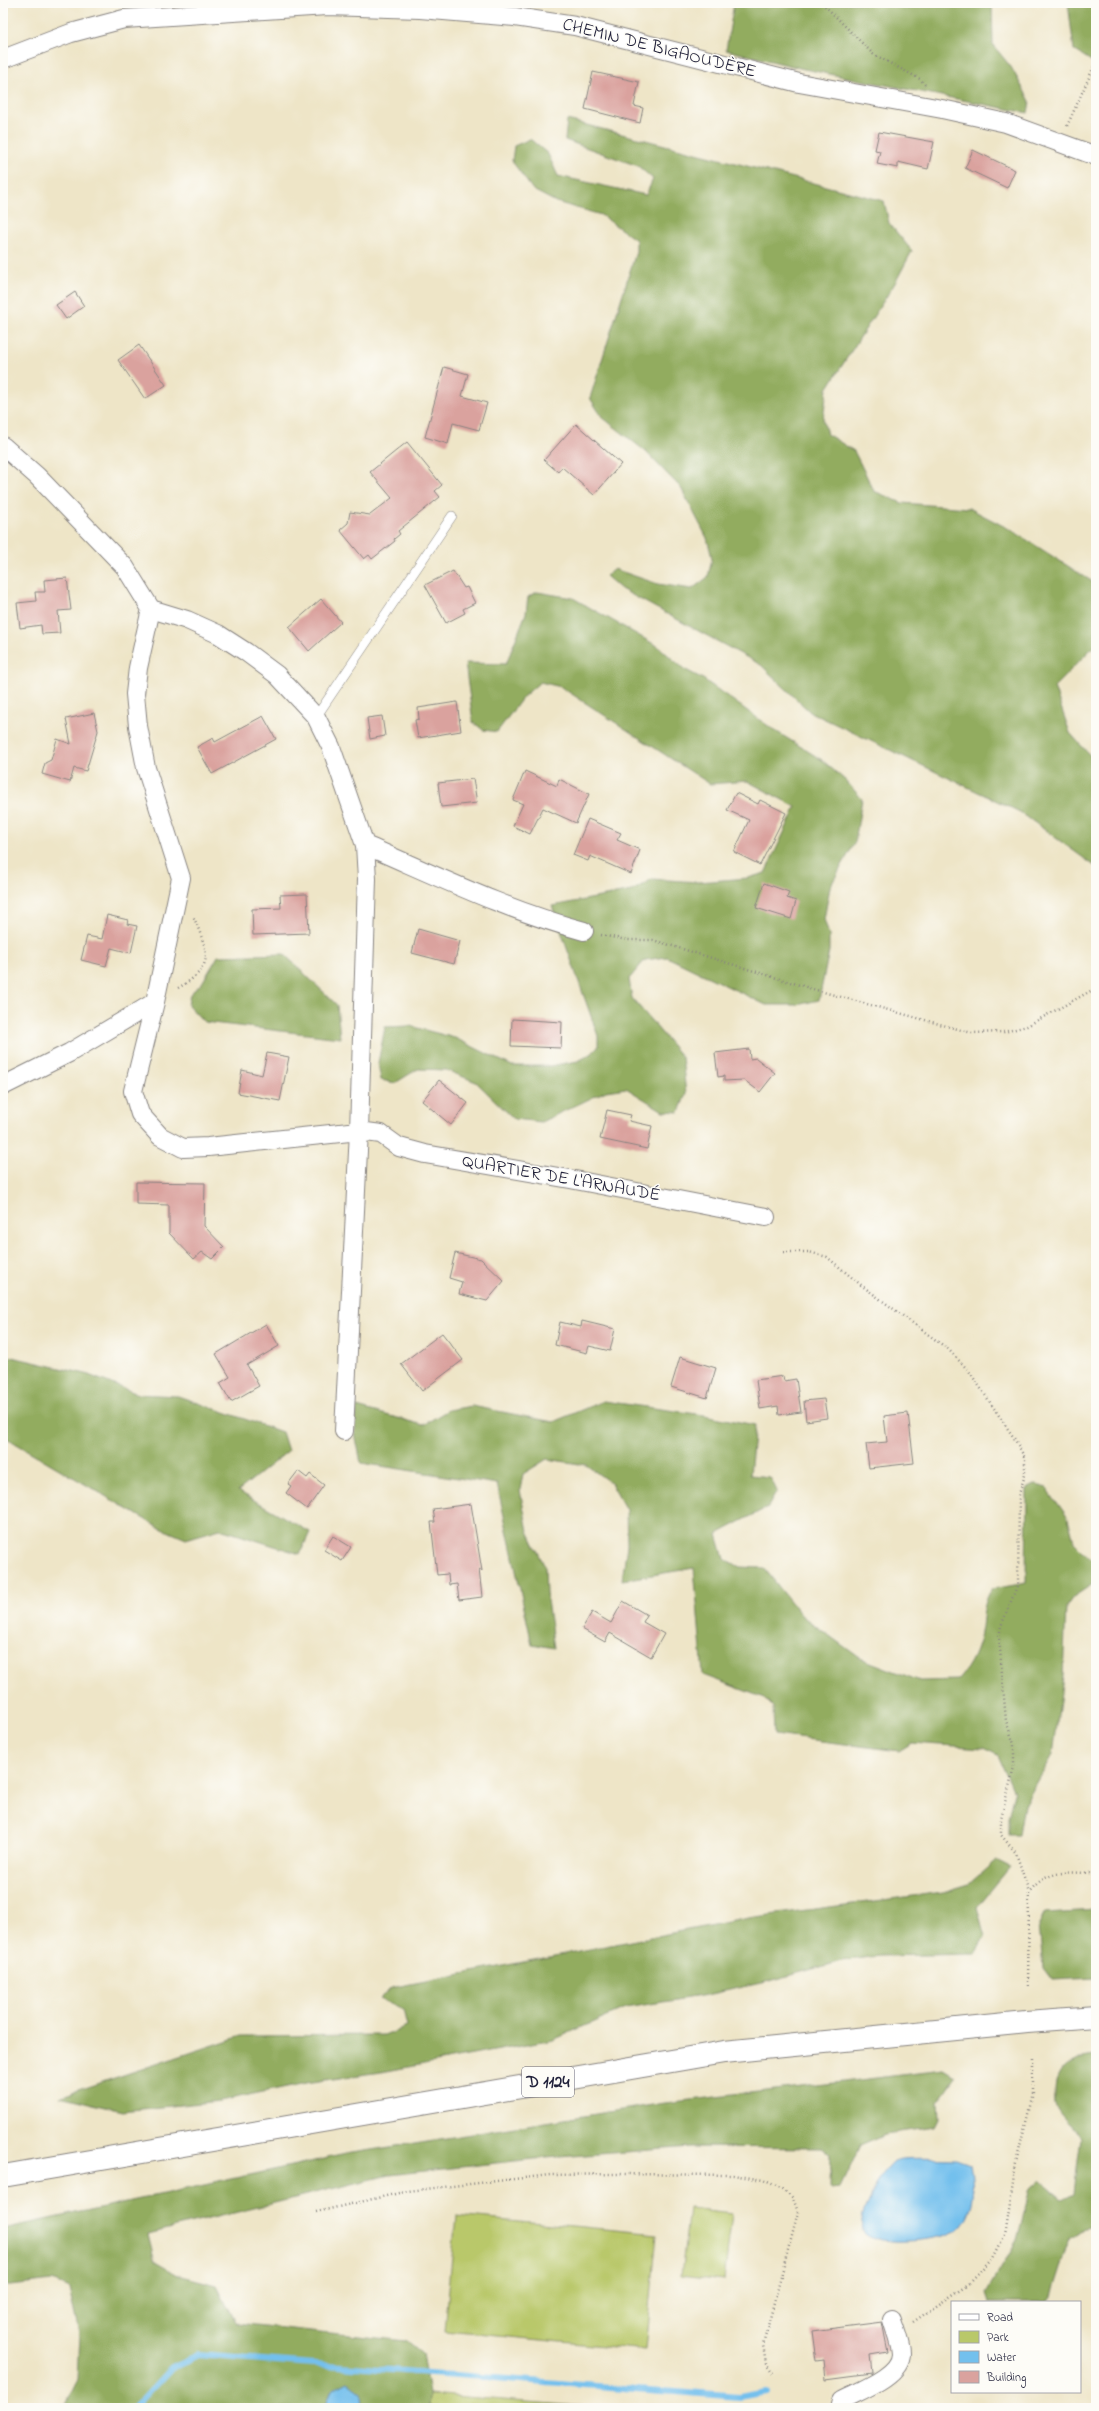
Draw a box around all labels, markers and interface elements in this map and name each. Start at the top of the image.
street label: CHEMIN DE BIGAOUDÈRE [560,12,759,86]
street label: QUARTIER DE L'ARNAUDÉ [460,1149,662,1209]
road number: D 1124 [522,2067,574,2097]
legend [951,2301,1081,2393]
text: Road [987,2309,1013,2327]
text: Park [987,2329,1009,2347]
text: Water [987,2349,1016,2367]
text: Building [986,2369,1026,2388]

